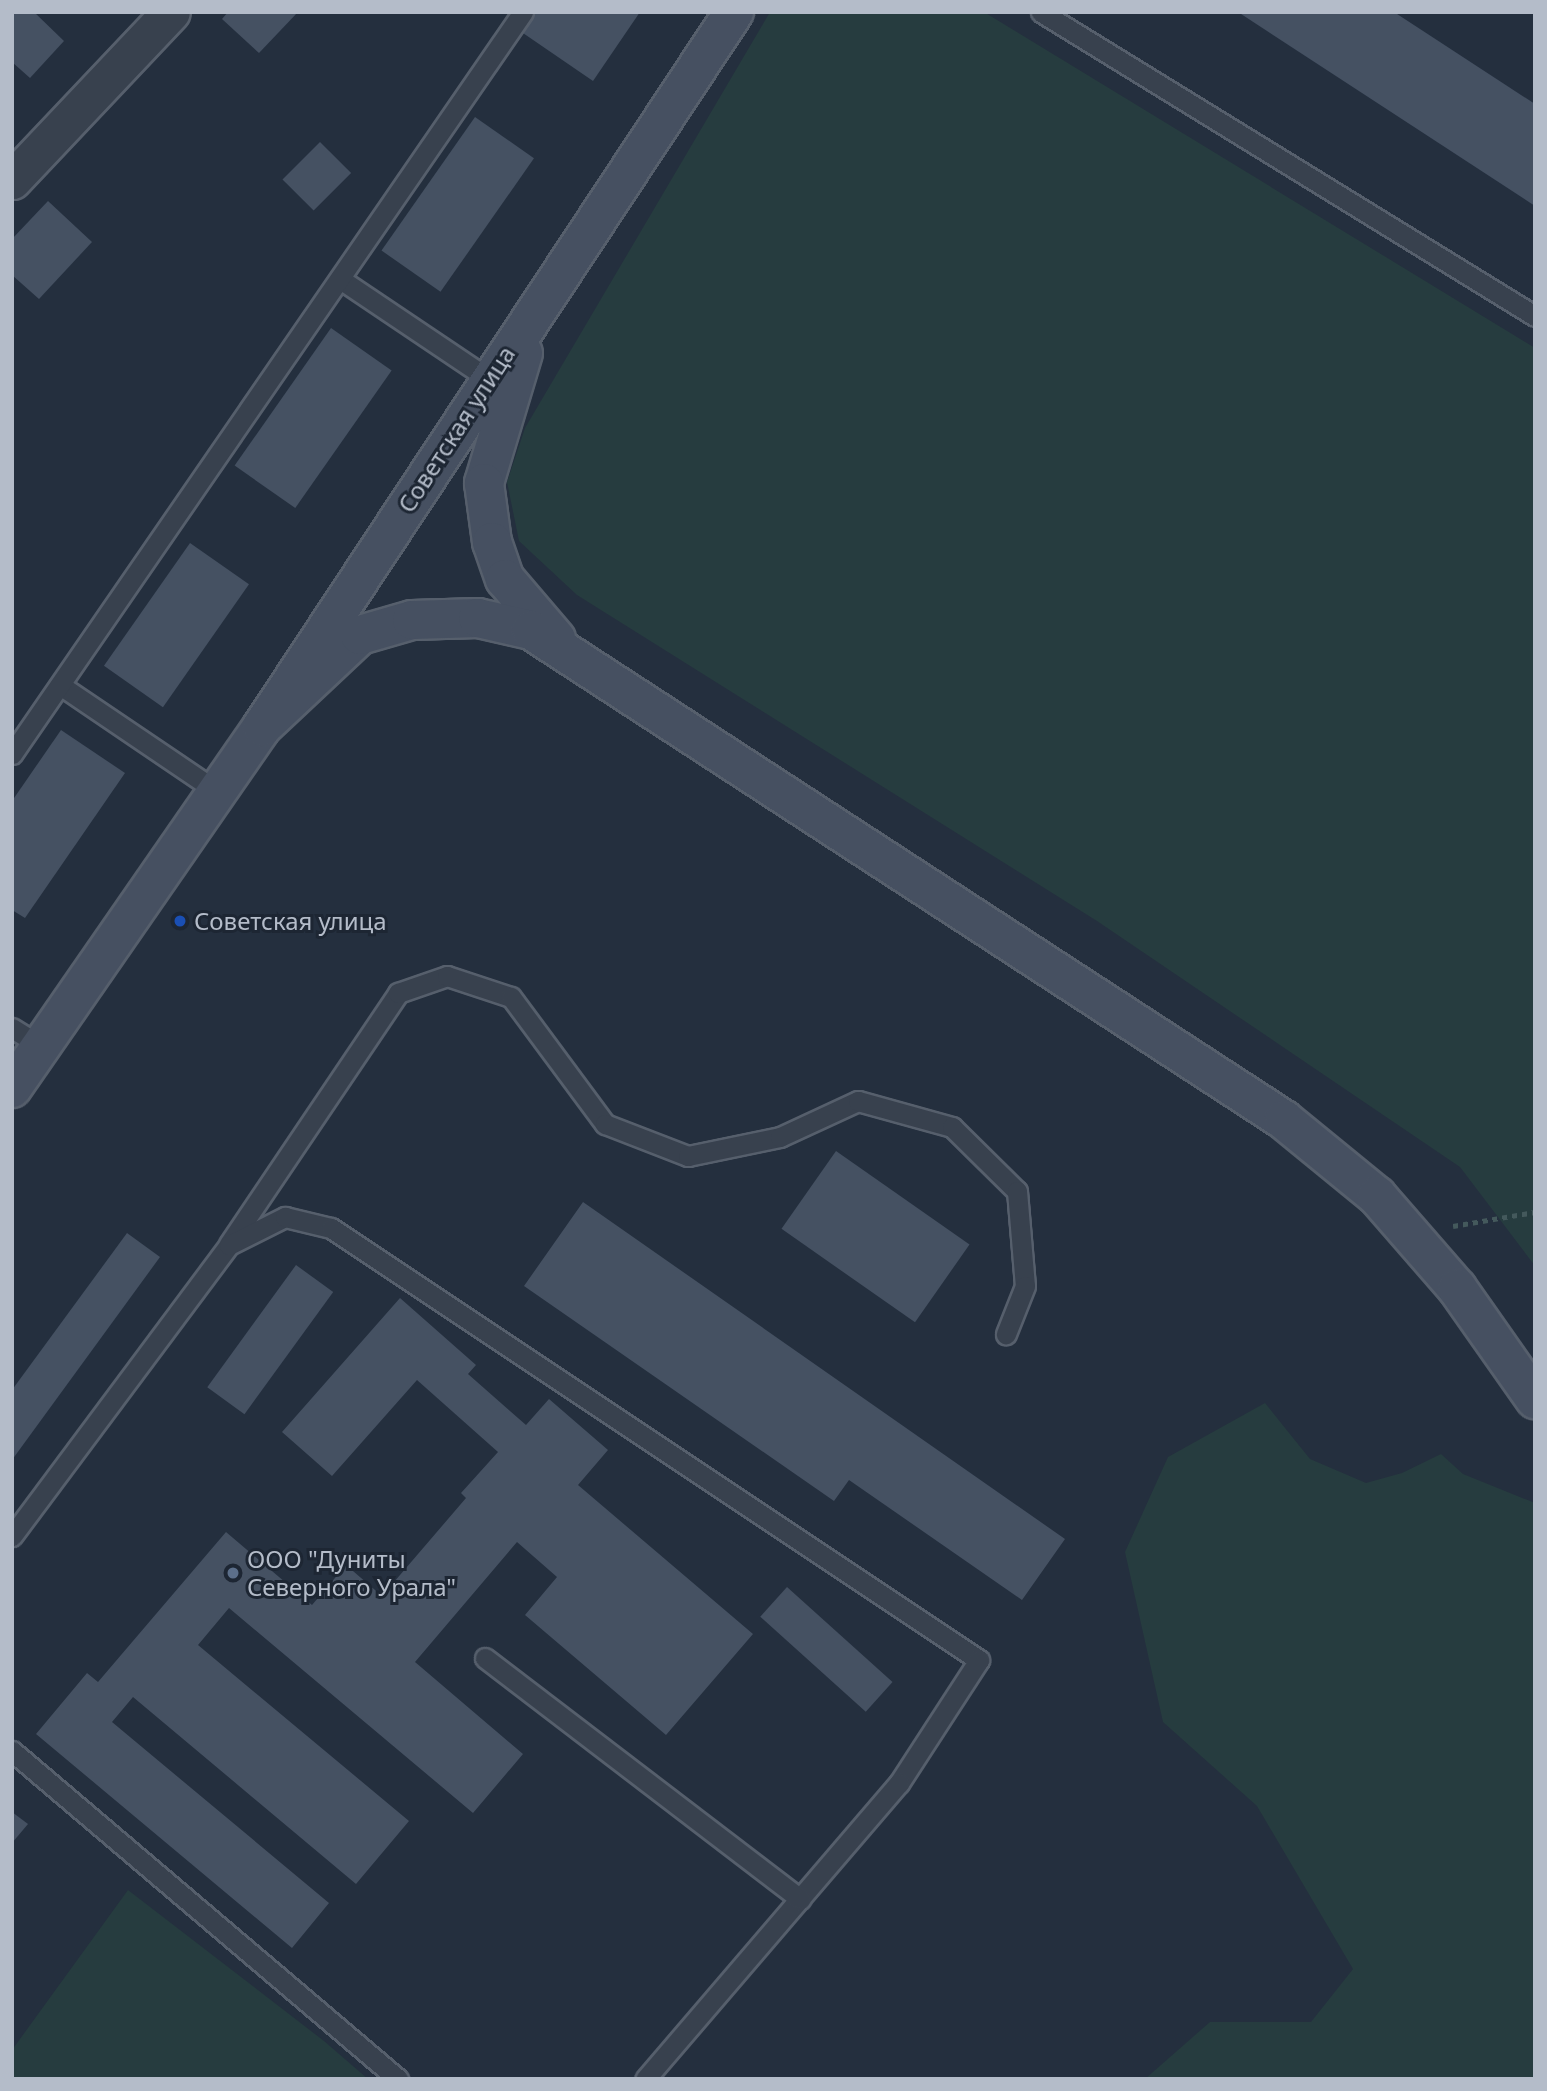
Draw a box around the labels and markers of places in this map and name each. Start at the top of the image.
place label: Советская улица [194,907,387,935]
marker: Советская улица [172,913,188,929]
place label: ООО "Дуниты Северного Урала" [247,1545,456,1601]
marker: ООО "Дуниты Северного Урала" [225,1565,241,1581]

